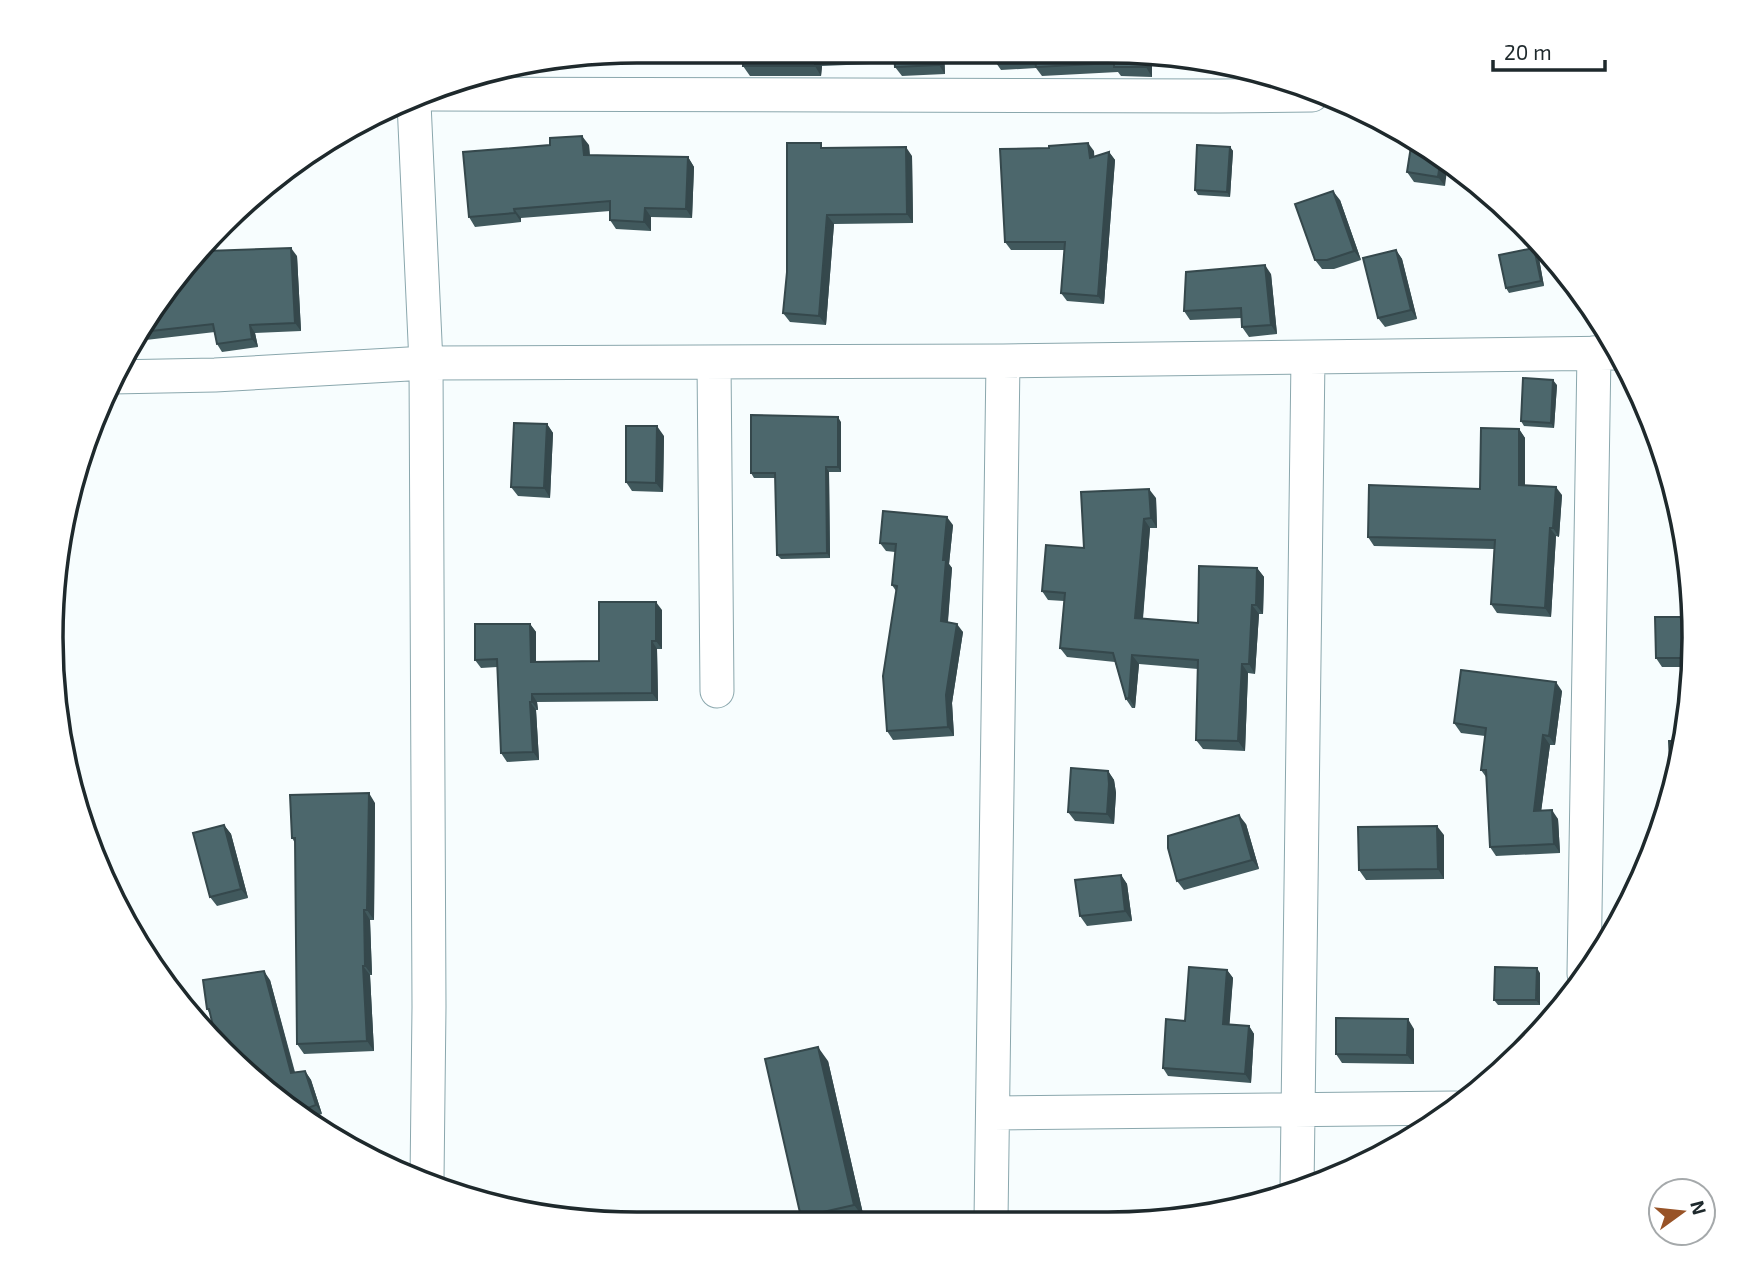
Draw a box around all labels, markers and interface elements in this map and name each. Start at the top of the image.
scale bar [1493,28,1605,72]
text: 20 m [1504,39,1552,64]
north arrow [1647,1177,1717,1247]
text: N [1686,1198,1712,1217]

